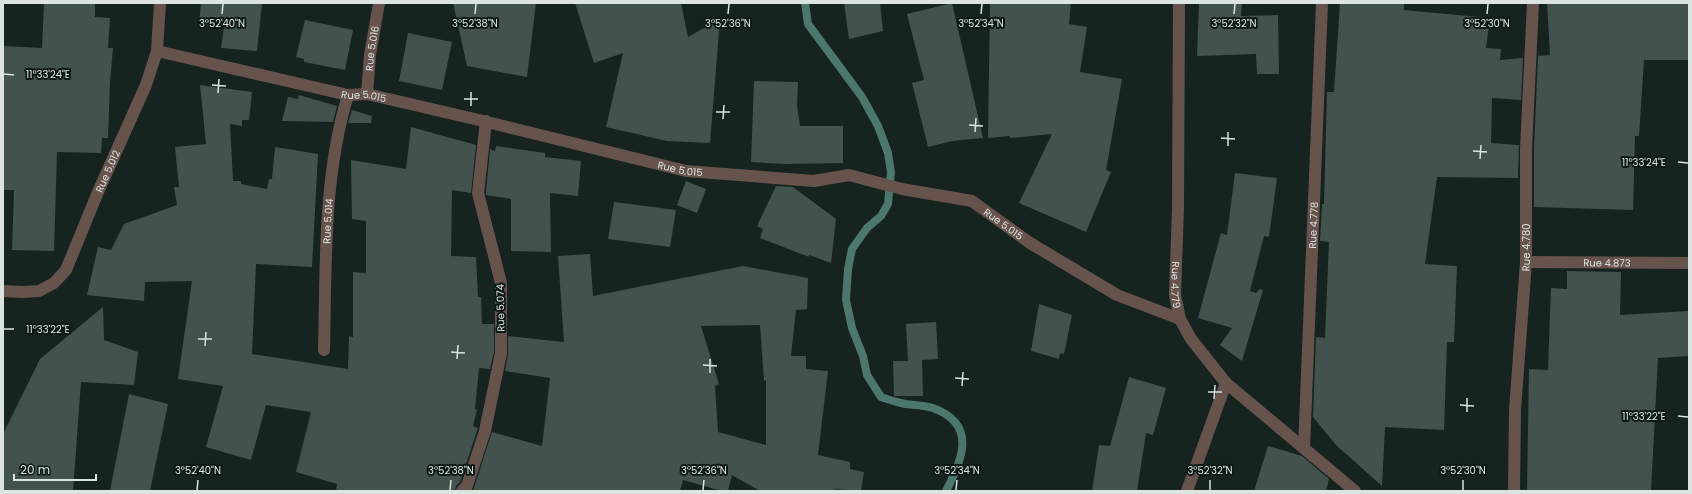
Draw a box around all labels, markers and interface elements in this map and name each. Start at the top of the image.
text: 3°52'40"N [199,16,245,31]
text: 3°52'38"N [452,16,498,31]
text: 3°52'36"N [705,16,751,31]
text: 3°52'34"N [958,16,1004,31]
text: 3°52'32"N [1211,16,1257,31]
text: 3°52'30"N [1464,16,1510,31]
street label: Rue 5.016 [362,25,383,71]
text: 11°33'24"E [26,67,70,82]
street label: Rue 5.015 [340,87,388,106]
street label: Rue 5.012 [92,147,124,195]
text: 11°33'24"E [1622,155,1666,170]
street label: Rue 5.015 [656,157,703,180]
street label: Rue 5.014 [319,198,337,244]
street label: Rue 4.778 [1305,201,1322,249]
street label: Rue 5.015 [981,205,1026,244]
street label: Rue 4.780 [1518,223,1534,272]
street label: Rue 4.873 [1583,255,1631,271]
street label: Rue 4.779 [1167,261,1185,310]
street label: Rue 5.074 [493,284,508,332]
text: 11°33'22"E [26,322,70,337]
text: 11°33'22"E [1622,409,1666,424]
scale bar [14,456,96,482]
text: 20 m [20,461,50,478]
text: 3°52'40"N [175,463,221,478]
text: 3°52'38"N [428,463,474,478]
text: 3°52'36"N [681,463,727,478]
text: 3°52'34"N [934,463,980,478]
text: 3°52'32"N [1187,463,1233,478]
text: 3°52'30"N [1440,463,1486,478]

